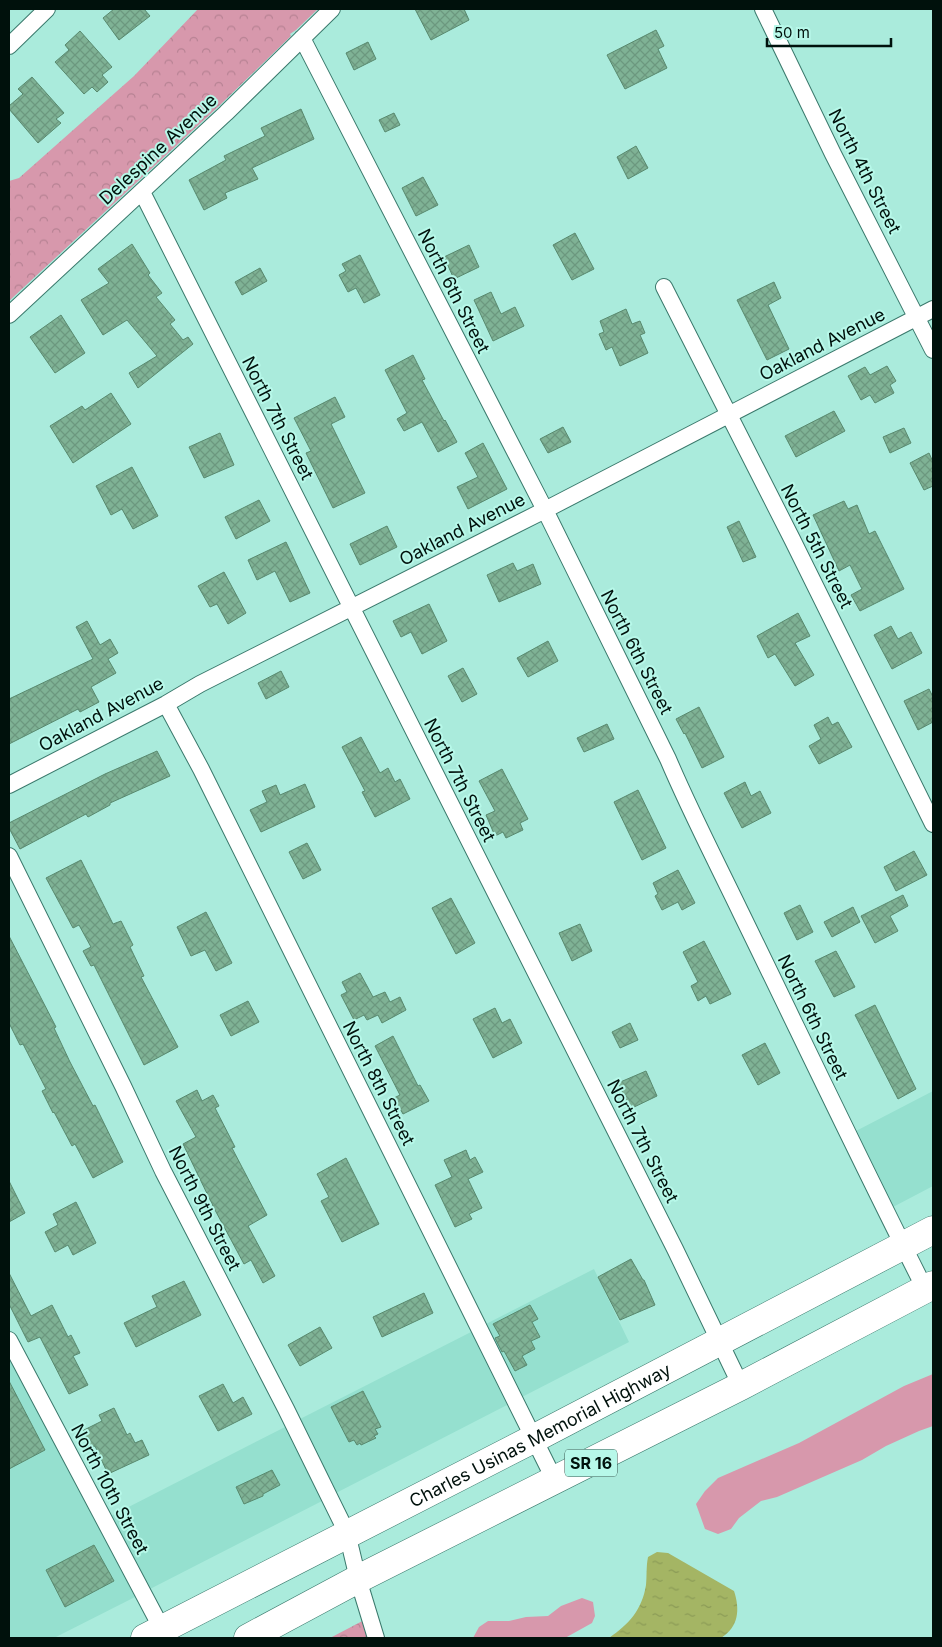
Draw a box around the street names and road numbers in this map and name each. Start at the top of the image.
street label: Delespine Avenue [95,89,221,209]
street label: North 4th Street [825,105,906,237]
street label: North 6th Street [414,225,494,357]
street label: Oakland Avenue [756,303,888,385]
street label: North 7th Street [238,353,318,483]
street label: North 5th Street [777,480,857,612]
street label: Oakland Avenue [396,488,528,570]
street label: North 6th Street [597,586,677,718]
street label: Oakland Avenue [35,672,167,756]
street label: North 7th Street [420,715,500,845]
street label: North 6th Street [774,951,852,1083]
street label: North 8th Street [339,1017,419,1149]
street label: North 7th Street [603,1076,683,1206]
street label: North 9th Street [165,1142,245,1274]
street label: Charles Usinas Memorial Highway [406,1359,674,1511]
street label: North 10th Street [67,1420,153,1558]
road number: SR 16 [565,1450,617,1476]

